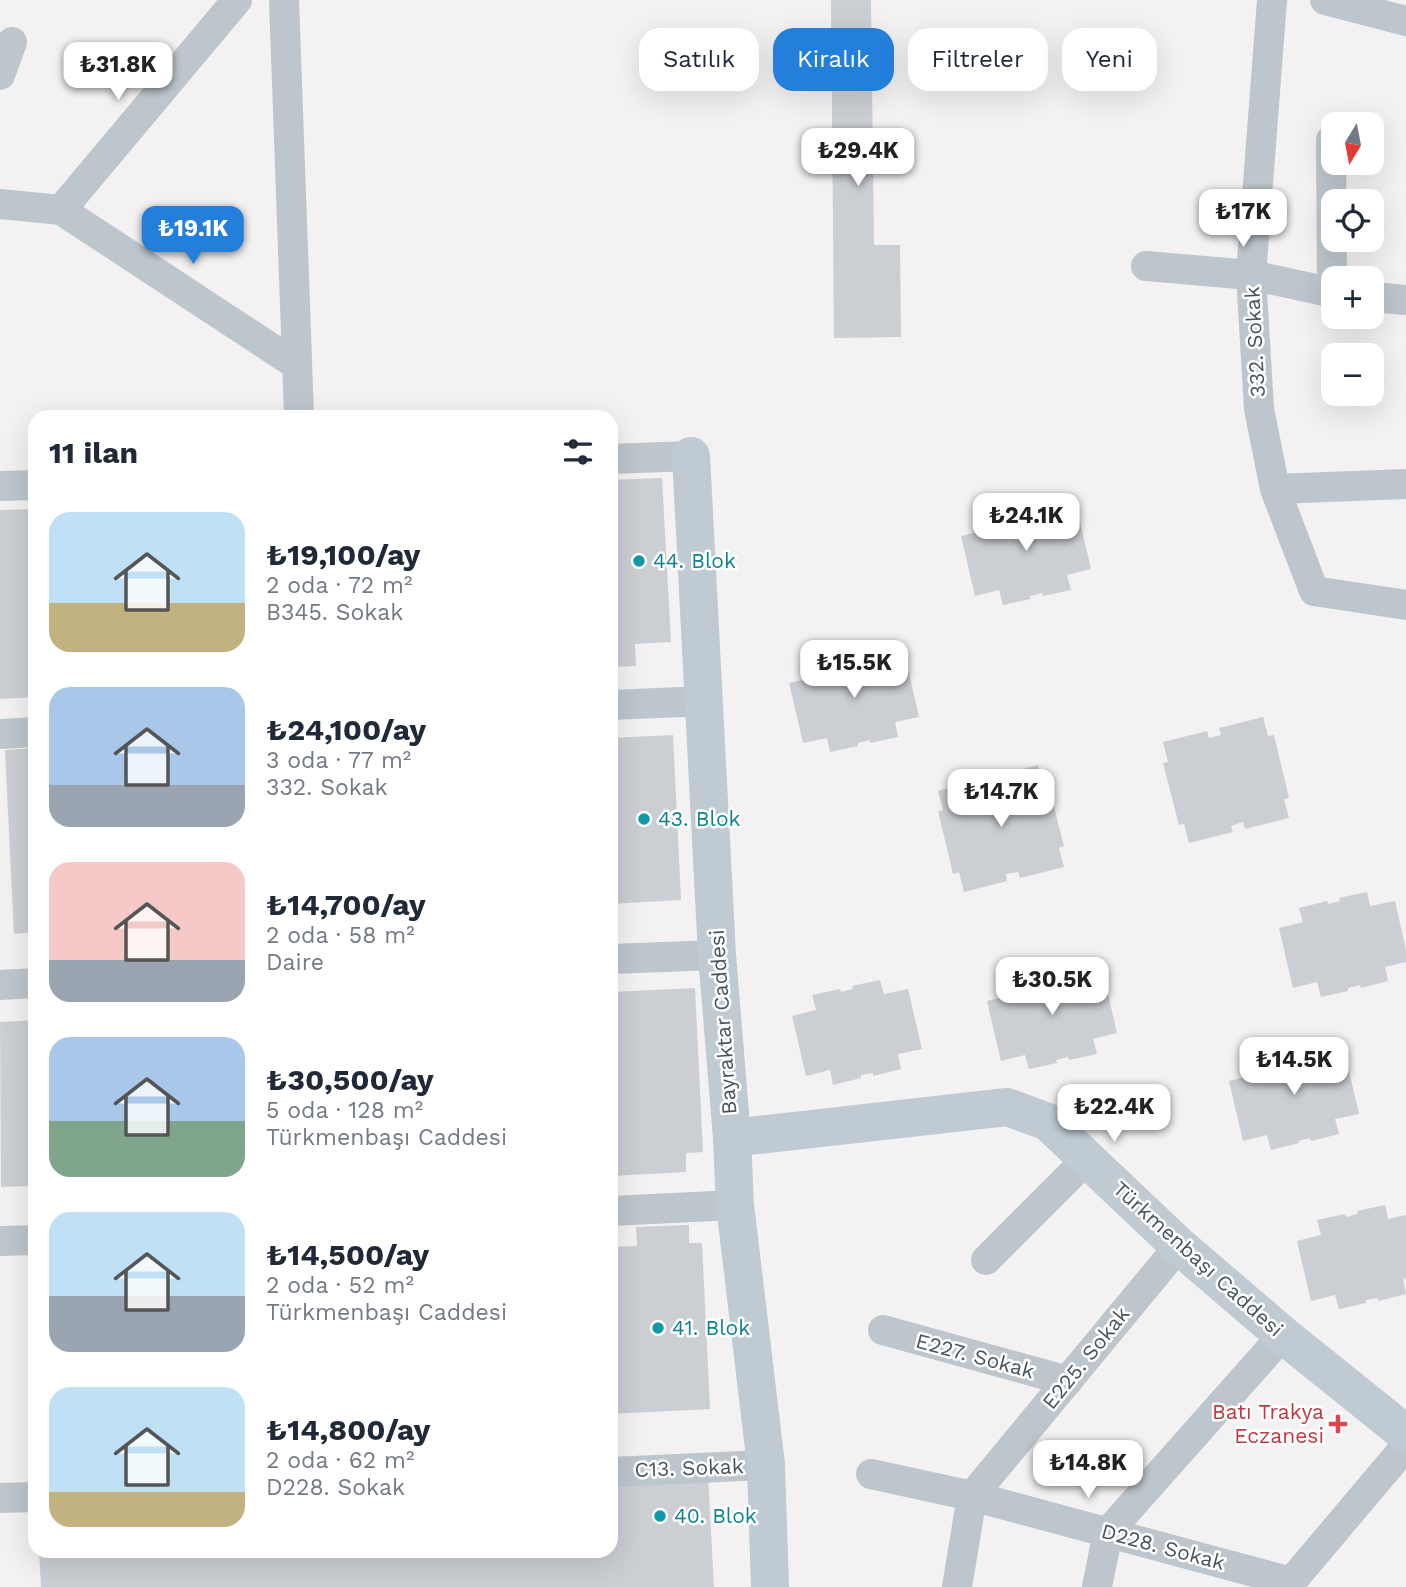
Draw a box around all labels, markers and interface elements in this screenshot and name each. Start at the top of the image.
chip: Satılık [639,28,759,91]
chip: Kiralık [773,28,894,91]
chip: Filtreler [908,28,1048,91]
chip: Yeni [1062,28,1157,91]
pin: ₺31.8K [61,42,175,102]
text: ₺31.8K [80,51,156,78]
north arrow [1321,112,1384,175]
map controls [1321,112,1384,406]
pin: ₺29.4K [801,128,915,188]
text: ₺29.4K [817,137,899,164]
button: locate [1321,189,1384,252]
pin: ₺17K [1202,190,1284,249]
text: ₺17K [1215,198,1271,225]
pin: ₺19.1K [136,206,250,266]
text: ₺19.1K [158,215,228,242]
button: + [1321,266,1384,329]
street label: 332. Sokak [1239,286,1270,398]
button: − [1321,343,1384,406]
icon: filters [559,433,597,471]
text: 11 ilan [49,435,138,470]
pin: ₺24.1K [969,494,1083,553]
text: ₺24.1K [989,502,1063,529]
text: ₺19,100/ay [266,537,421,572]
icon: home [105,540,189,624]
place label: 44. Blok [653,548,736,573]
marker: 44. Blok [631,553,647,569]
text: 2 oda · 72 m² [266,572,412,599]
text: B345. Sokak [266,599,403,626]
pin: ₺15.5K [797,640,911,700]
text: ₺15.5K [816,649,892,676]
text: ₺24,100/ay [266,712,426,747]
icon: home [105,715,189,799]
text: 3 oda · 77 m² [266,747,411,774]
pin: ₺14.7K [944,770,1058,829]
text: 332. Sokak [266,774,388,801]
text: ₺14.7K [964,778,1038,805]
place label: 43. Blok [658,806,741,831]
marker: 43. Blok [636,811,652,827]
text: ₺14,700/ay [266,887,426,922]
icon: home [105,890,189,974]
text: 2 oda · 58 m² [266,922,415,949]
street label: Bayraktar Caddesi [704,929,741,1115]
text: Daire [266,949,324,976]
pin: ₺30.5K [995,958,1109,1017]
text: ₺30.5K [1012,966,1092,993]
pin: ₺14.5K [1237,1038,1351,1097]
text: ₺14.5K [1256,1046,1333,1073]
text: ₺30,500/ay [266,1062,434,1097]
icon: home [105,1065,189,1149]
pin: ₺22.4K [1057,1084,1171,1144]
text: ₺22.4K [1073,1093,1155,1120]
text: 5 oda · 128 m² [266,1097,423,1124]
text: Türkmenbaşı Caddesi [266,1124,507,1151]
street label: Türkmenbaşı Caddesi [1108,1176,1289,1342]
text: ₺14,500/ay [266,1237,429,1272]
icon: home [105,1240,189,1324]
text: 2 oda · 52 m² [266,1272,414,1299]
text: Türkmenbaşı Caddesi [266,1299,507,1326]
street label: E225. Sokak [1037,1301,1135,1414]
place label: 41. Blok [672,1315,750,1340]
marker: 41. Blok [650,1320,666,1336]
street label: E227. Sokak [913,1328,1037,1383]
place label: Batı Trakya Eczanesi [1212,1399,1324,1448]
text: ₺14,800/ay [266,1412,430,1447]
icon: home [105,1415,189,1499]
marker: Batı Trakya Eczanesi [1330,1416,1346,1432]
pin: ₺14.8K [1031,1440,1145,1500]
text: 2 oda · 62 m² [266,1447,414,1474]
text: ₺14.8K [1049,1449,1127,1476]
street label: C13. Sokak [634,1453,744,1482]
text: D228. Sokak [266,1474,405,1501]
place label: 40. Blok [674,1503,757,1528]
marker: 40. Blok [652,1508,668,1524]
street label: D228. Sokak [1099,1518,1228,1575]

